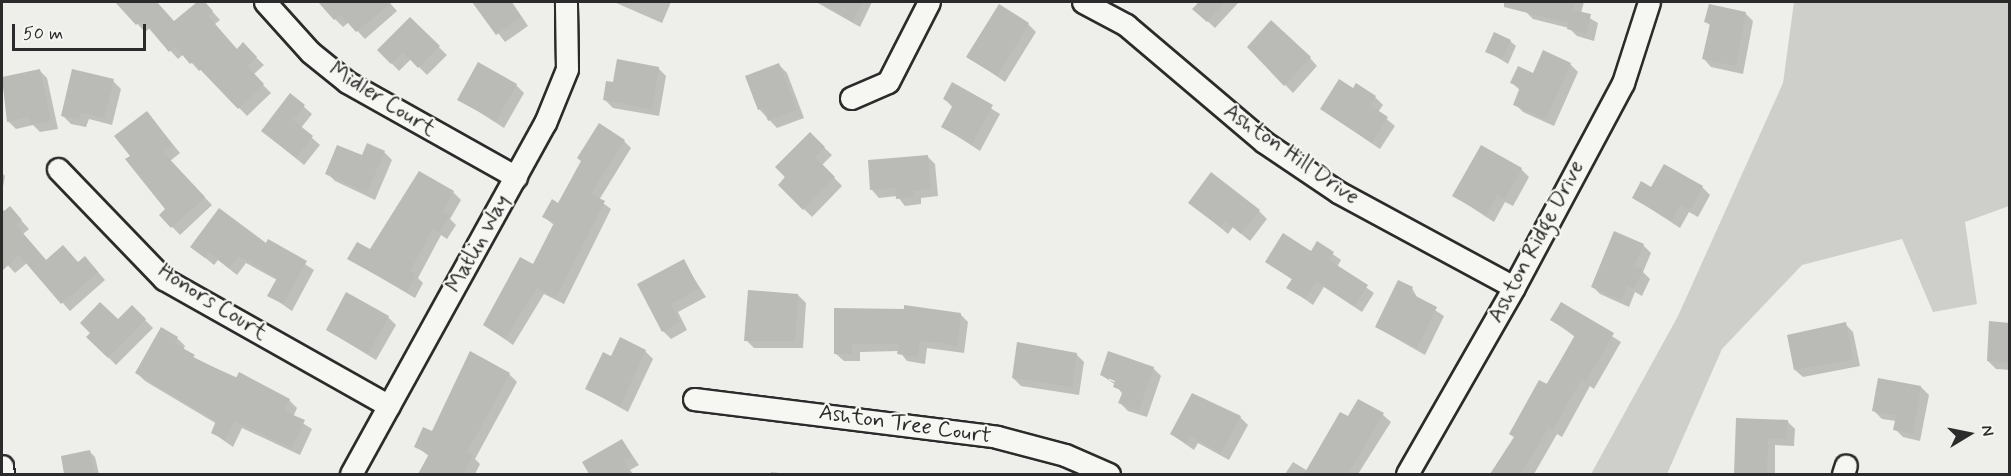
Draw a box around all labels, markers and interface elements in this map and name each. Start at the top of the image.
scale bar [15,12,148,50]
text: 50 m [23,22,63,46]
street label: Midler Court [325,57,439,143]
street label: Ashton Hill Drive [1219,99,1363,211]
street label: Ashton Ridge Drive [1484,158,1590,326]
street label: Matlin Way [441,189,517,299]
street label: Honors Court [153,259,271,347]
street label: Ashton Tree Court [819,400,991,450]
north arrow [1939,404,1999,464]
text: N [1976,424,1998,438]

